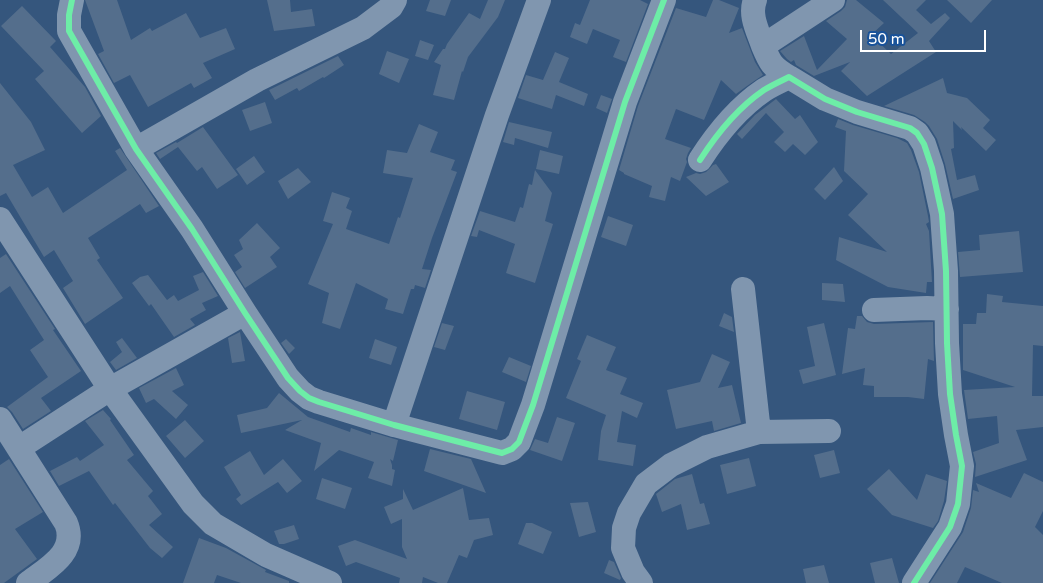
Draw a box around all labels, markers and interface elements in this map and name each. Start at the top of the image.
scale bar [863,20,989,52]
text: 50 m [868,30,905,48]

